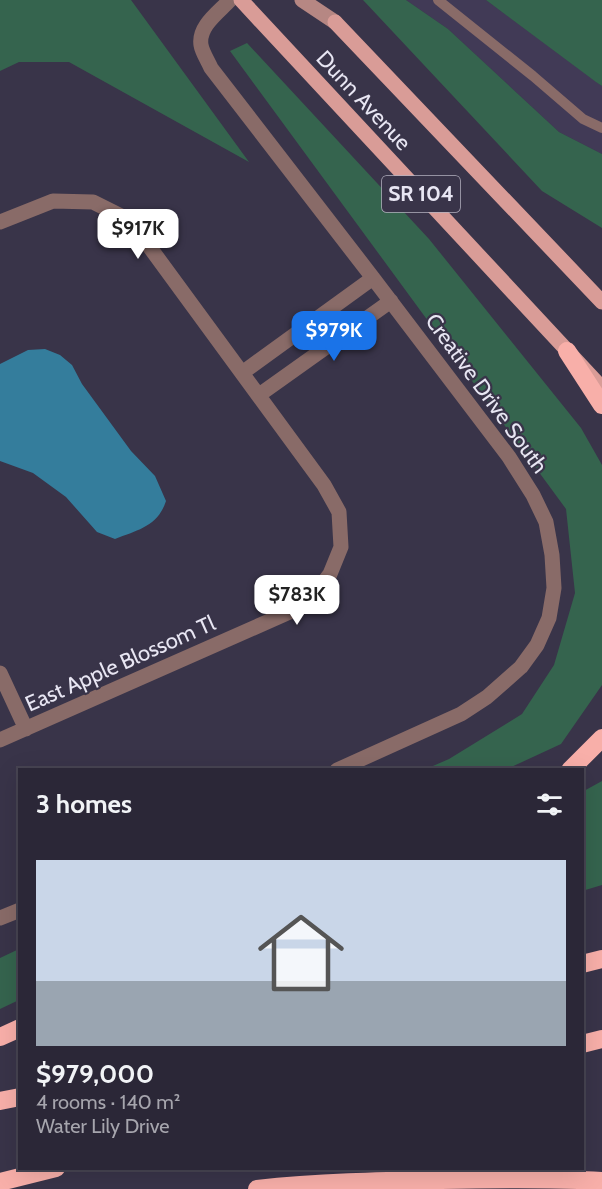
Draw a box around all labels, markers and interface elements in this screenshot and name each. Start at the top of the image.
street label: Dunn Avenue [311,45,417,156]
road number: SR 104 [382,176,460,212]
pin: $917K [96,209,180,260]
text: $917K [112,216,164,240]
street label: Creative Drive South [420,308,554,478]
pin: $979K [292,311,376,362]
text: $979K [306,318,362,342]
pin: $783K [255,575,339,626]
text: $783K [268,582,326,606]
street label: East Apple Blossom Tl [21,609,220,718]
text: 3 homes [36,788,132,820]
icon: filters [533,788,566,821]
icon: home [247,899,355,1007]
text: $979,000 [36,1058,154,1090]
text: 4 rooms · 140 m² [36,1090,180,1114]
text: Water Lily Drive [36,1114,170,1138]

